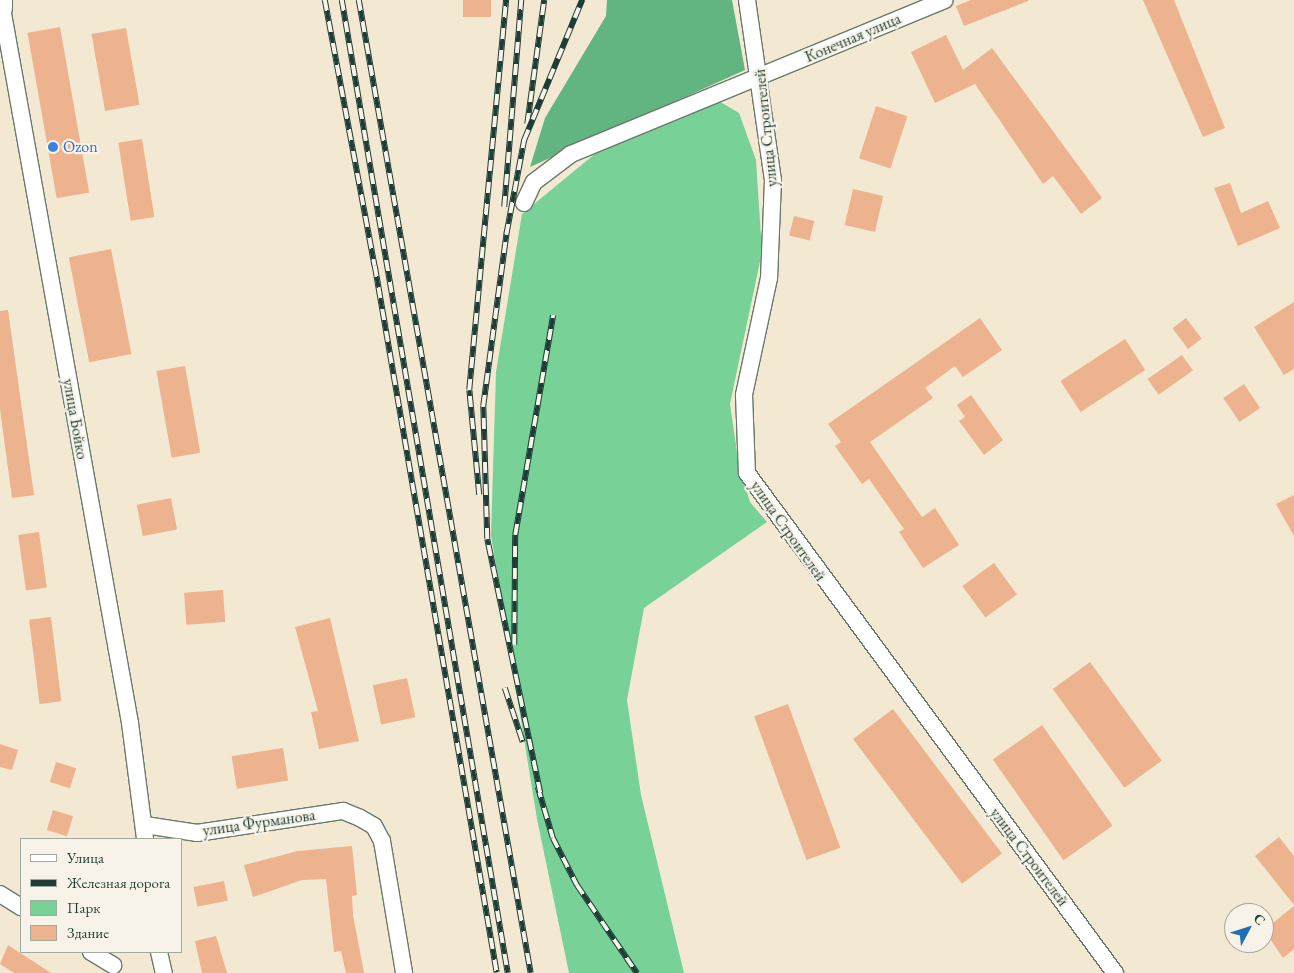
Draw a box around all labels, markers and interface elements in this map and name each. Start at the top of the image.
street label: Конечная улица [802,9,904,67]
street label: улица Строителей [750,68,782,188]
place label: Ozon [63,137,98,157]
marker: Ozon [47,141,59,153]
street label: улица Бойко [58,377,92,461]
street label: улица Строителей [746,477,830,585]
street label: улица Строителей [986,804,1072,910]
street label: улица Фурманова [201,806,317,840]
legend [20,838,182,953]
text: Улица [67,848,104,867]
text: Железная дорога [67,873,170,892]
text: Парк [67,898,100,917]
north arrow [1224,903,1274,953]
text: С [1250,909,1270,929]
text: Здание [67,923,109,942]

